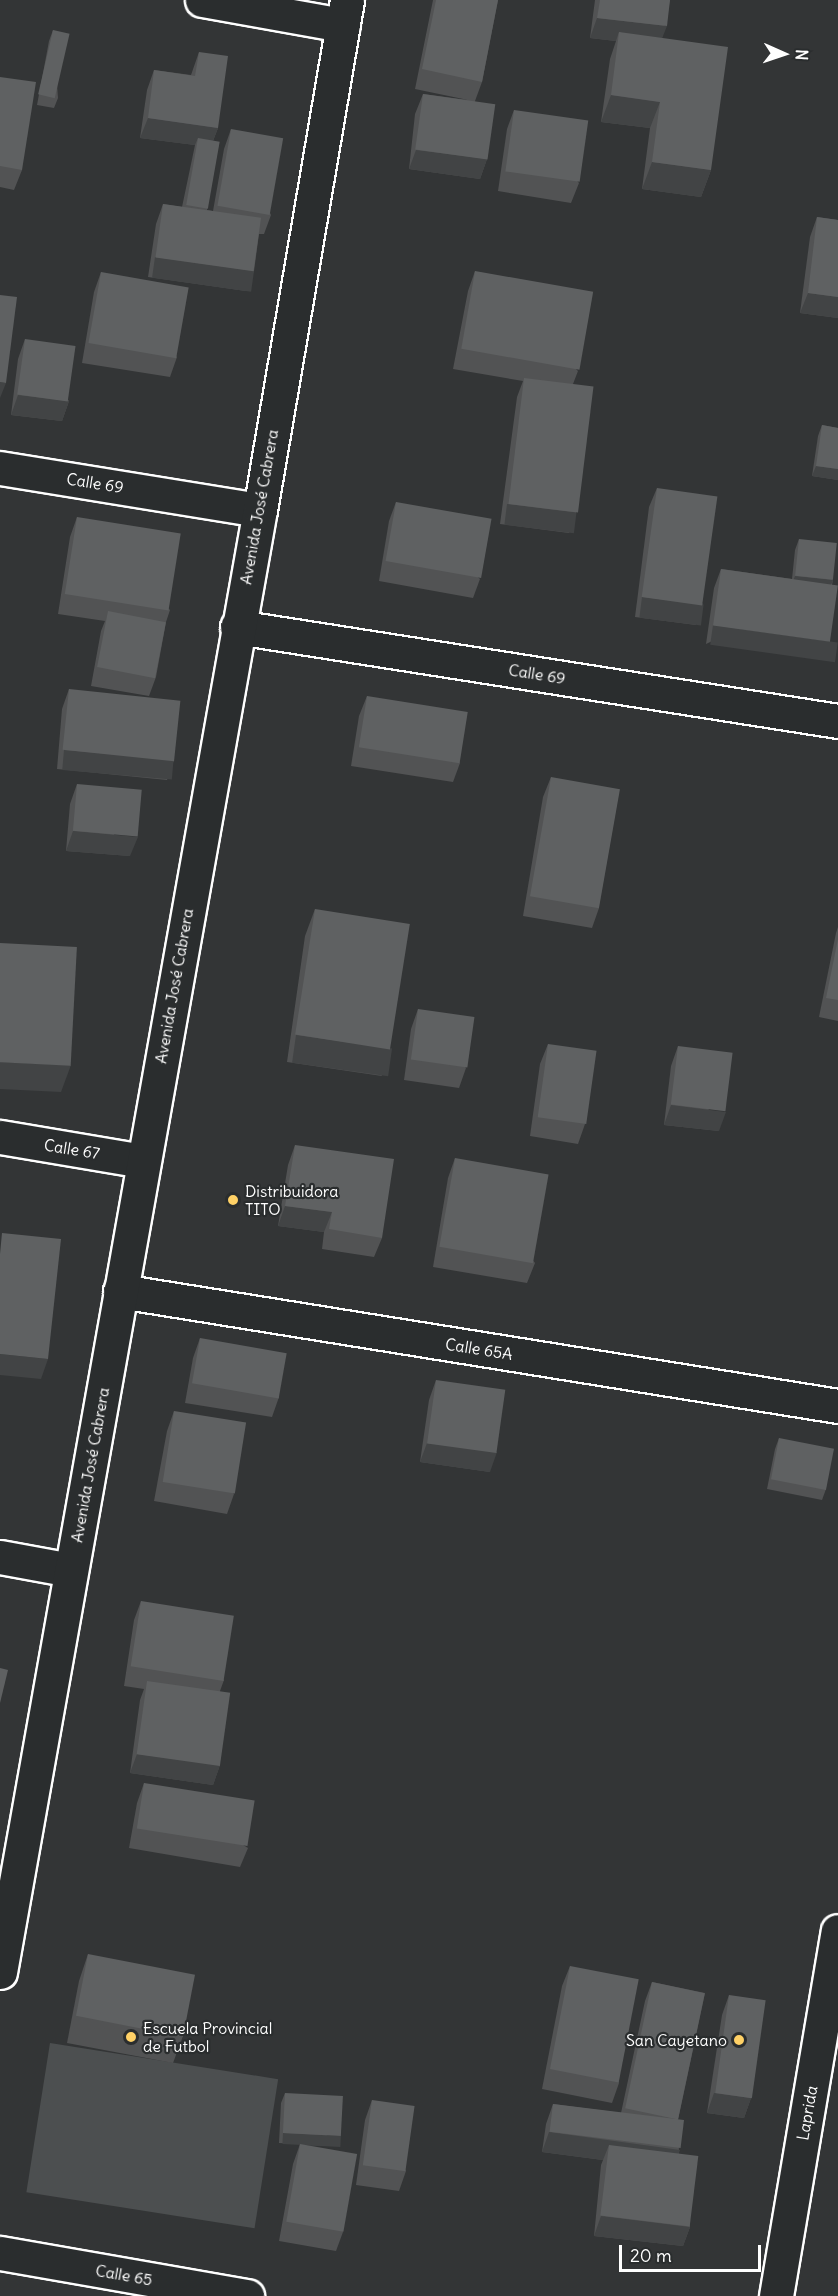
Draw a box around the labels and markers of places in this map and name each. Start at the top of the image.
place label: Distribuidora TITO [245,1181,338,1219]
marker: Distribuidora TITO [226,1193,240,1207]
place label: Escuela Provincial de Futbol [143,2018,272,2056]
marker: Escuela Provincial de Futbol [124,2030,138,2044]
place label: San Cayetano [626,2030,727,2050]
marker: San Cayetano [732,2033,746,2047]

